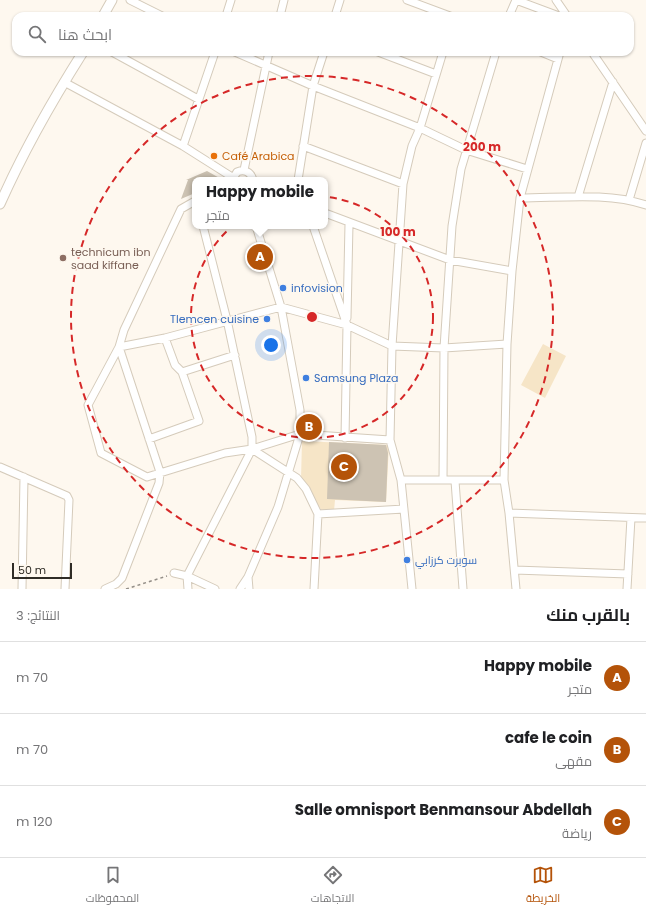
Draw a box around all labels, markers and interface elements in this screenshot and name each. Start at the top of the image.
search box [12,12,634,56]
icon: search [26,23,48,45]
text: ابحث هنا [58,24,112,45]
text: 200 m [463,138,501,155]
place label: Café Arabica [222,148,295,164]
marker: Café Arabica [209,151,219,161]
popup [192,177,328,229]
text: Happy mobile [206,181,314,202]
text: متجر [206,206,230,225]
text: 100 m [380,223,416,240]
pin: A [247,242,273,272]
place label: technicum ibn saad kiffane [71,244,150,273]
marker: technicum ibn saad kiffane [58,253,68,263]
place label: infovision [291,280,343,296]
marker: infovision [278,283,288,293]
centre of rings [305,310,319,324]
place label: Tlemcen cuisine [170,311,259,327]
marker: Tlemcen cuisine [262,314,272,324]
your location [261,335,281,355]
place label: Samsung Plaza [314,370,398,386]
marker: Samsung Plaza [301,373,311,383]
pin: B [296,412,322,442]
pin: C [331,452,357,482]
place label: سوبرت كرزابي [415,552,477,569]
marker: سوبرت كرزابي [402,555,412,565]
scale bar [12,561,72,580]
text: 50 m [18,562,46,578]
text: بالقرب منك [546,603,630,627]
text: النتائج: 3 [16,606,60,625]
text: Happy mobile [484,655,592,676]
text: 70 m [16,668,48,687]
text: A [612,668,622,687]
text: متجر [568,680,592,699]
text: cafe le coin [505,727,592,748]
text: 70 m [16,740,48,759]
text: B [613,740,621,759]
text: مقهى [555,752,592,771]
text: Salle omnisport Benmansour Abdellah [295,799,592,820]
text: 120 m [16,812,53,831]
text: C [612,812,622,831]
text: رياضة [562,824,592,843]
tab: المحفوظات [86,864,139,908]
tab: الاتجاهات [311,864,354,908]
tab: الخريطة [526,864,560,908]

